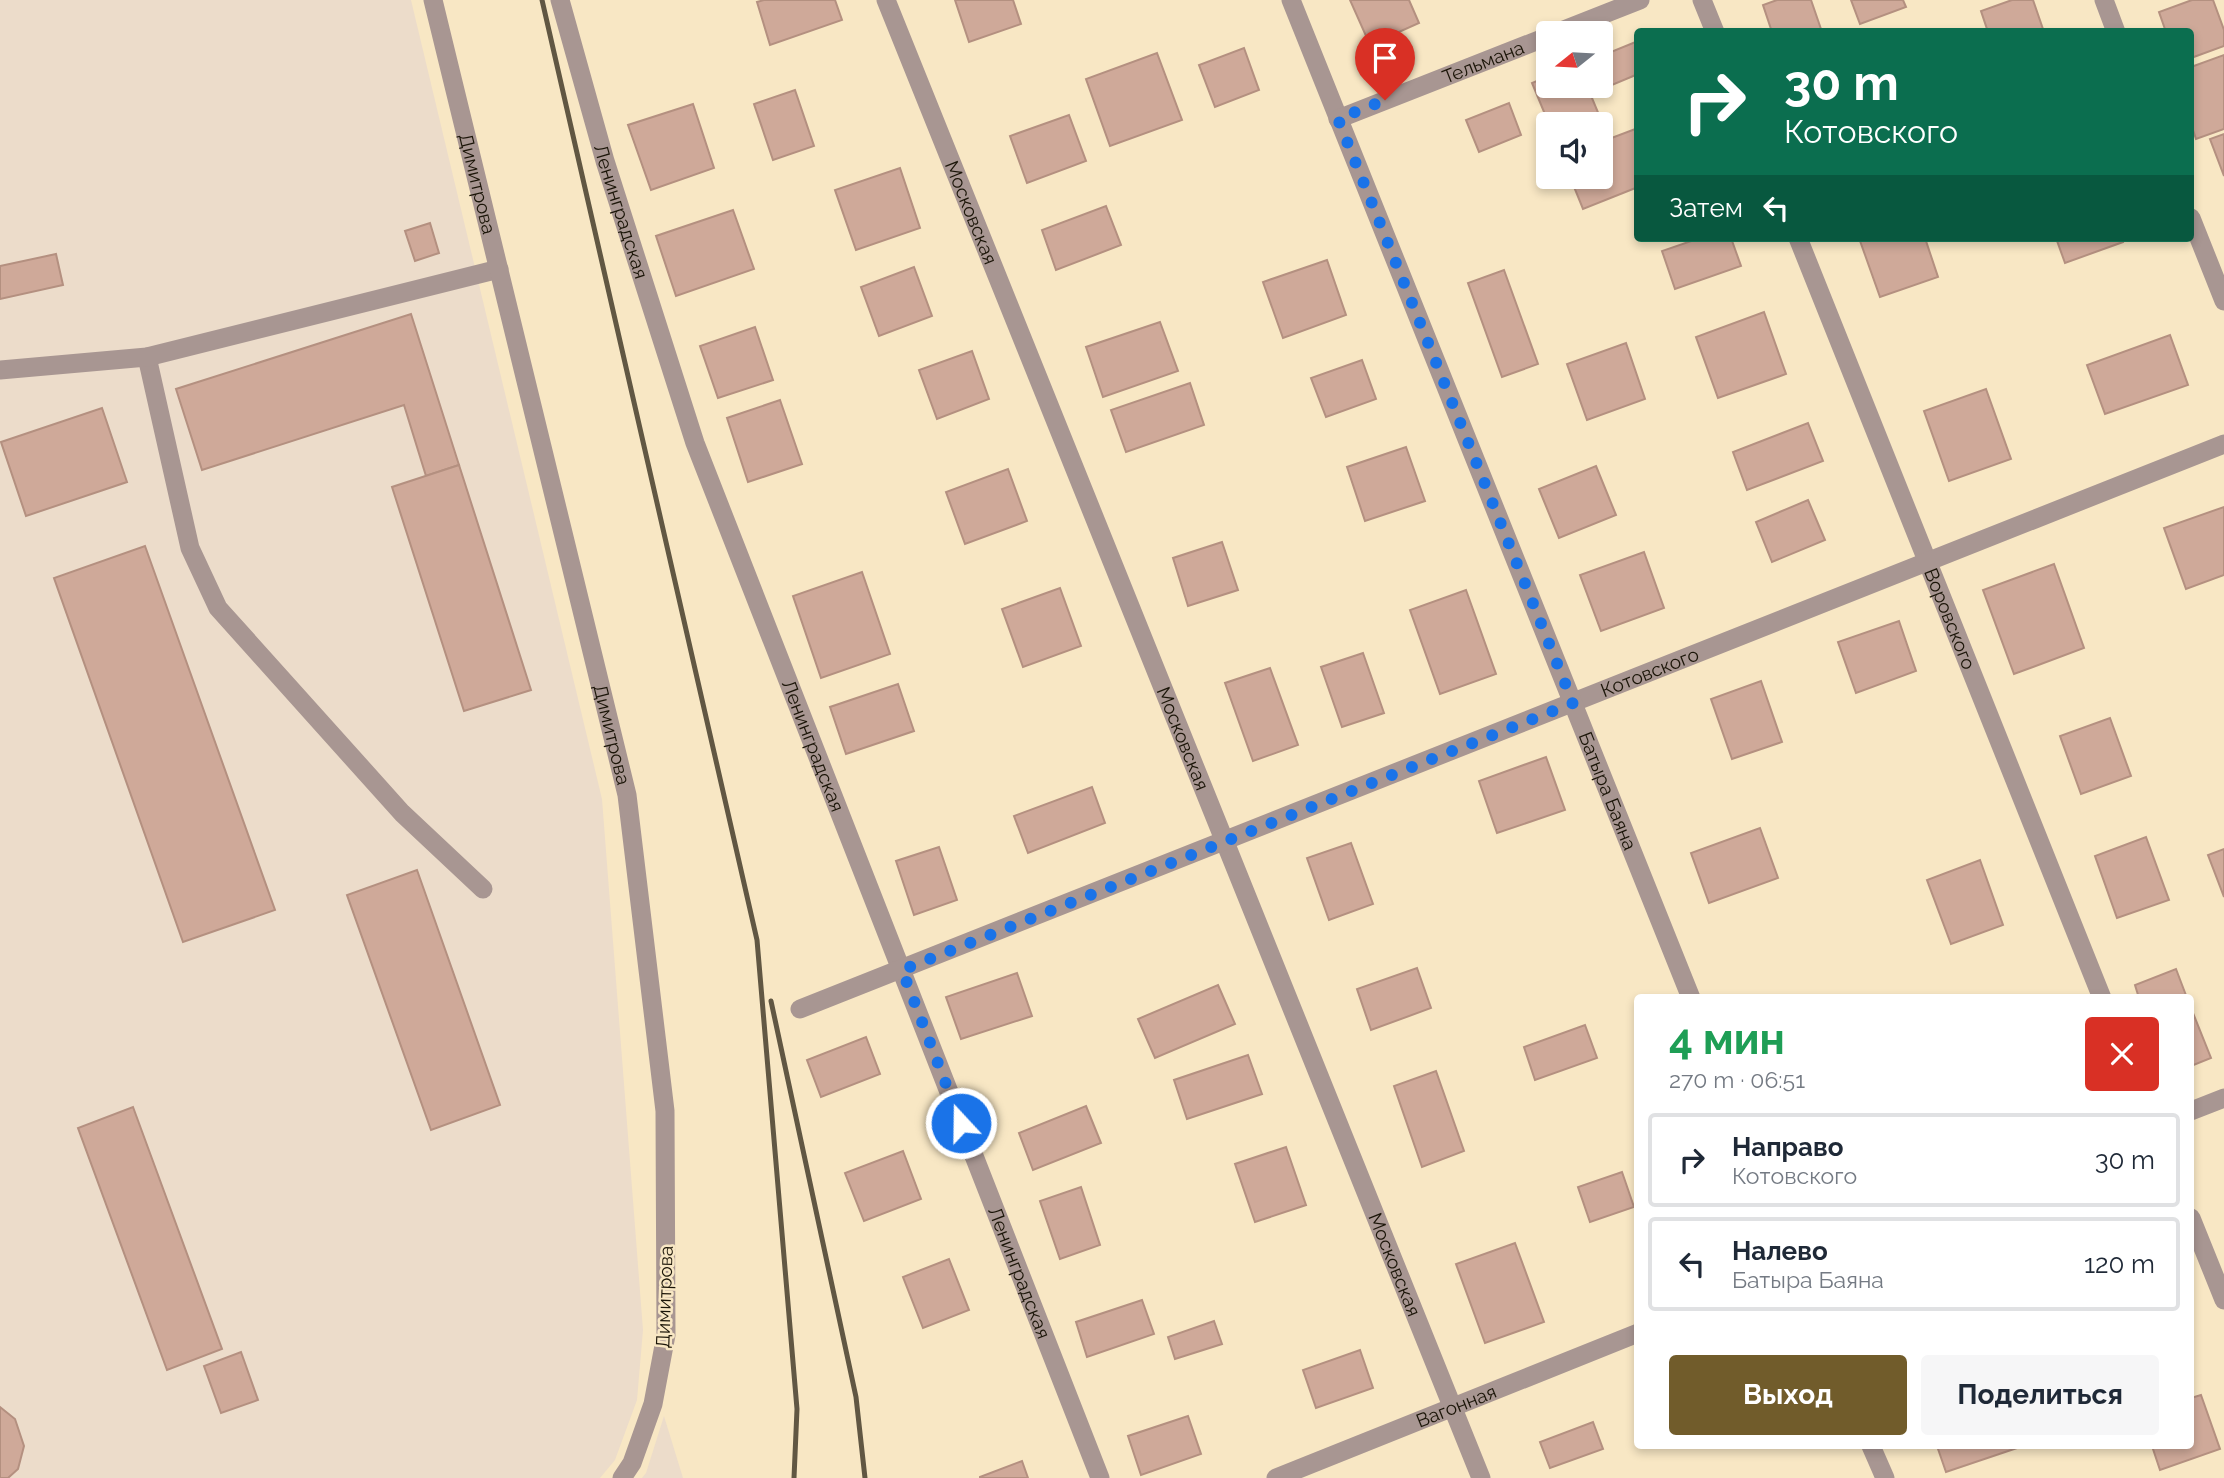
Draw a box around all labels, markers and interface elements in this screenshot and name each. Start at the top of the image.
north arrow [1536,21,1614,98]
map controls [1536,21,1613,189]
pin [1355,28,1415,100]
street label: Тельмана [1439,36,1527,88]
icon: arrive [1366,39,1404,77]
text: 30 m [1784,54,1899,111]
icon: right [1669,56,1760,147]
button: sound [1536,112,1613,189]
text: Котовского [1784,113,1958,150]
street label: Димитрова [455,131,501,236]
street label: Ленинградская [590,142,653,281]
street label: Московская [941,157,1002,267]
icon: left [1757,189,1795,227]
text: Затем [1669,193,1743,223]
street label: Воровского [1920,565,1980,673]
street label: Котовского [1597,643,1702,701]
street label: Ленинградская [778,676,849,815]
street label: Димитрова [589,682,635,787]
street label: Московская [1153,683,1214,793]
street label: Батыра Баяна [1574,728,1642,853]
text: 4 мин [1669,1015,1785,1064]
button: close [2085,1017,2159,1091]
text: 270 m · 06:51 [1669,1066,1805,1093]
position arrow [924,1086,998,1160]
text: Направо [1732,1132,1843,1162]
icon: right [1673,1141,1711,1179]
text: 30 m [2095,1145,2155,1175]
text: Котовского [1732,1162,1857,1189]
street label: Ленинградская [984,1203,1055,1342]
street label: Московская [1364,1209,1426,1319]
text: Налево [1732,1236,1828,1266]
street label: Димитрова [651,1245,677,1349]
icon: left [1673,1245,1711,1283]
text: 120 m [2084,1249,2155,1279]
text: Батыра Баяна [1732,1266,1884,1293]
button: Выход [1669,1355,1907,1435]
button: Поделиться [1921,1355,2159,1435]
street label: Вагонная [1413,1380,1499,1432]

